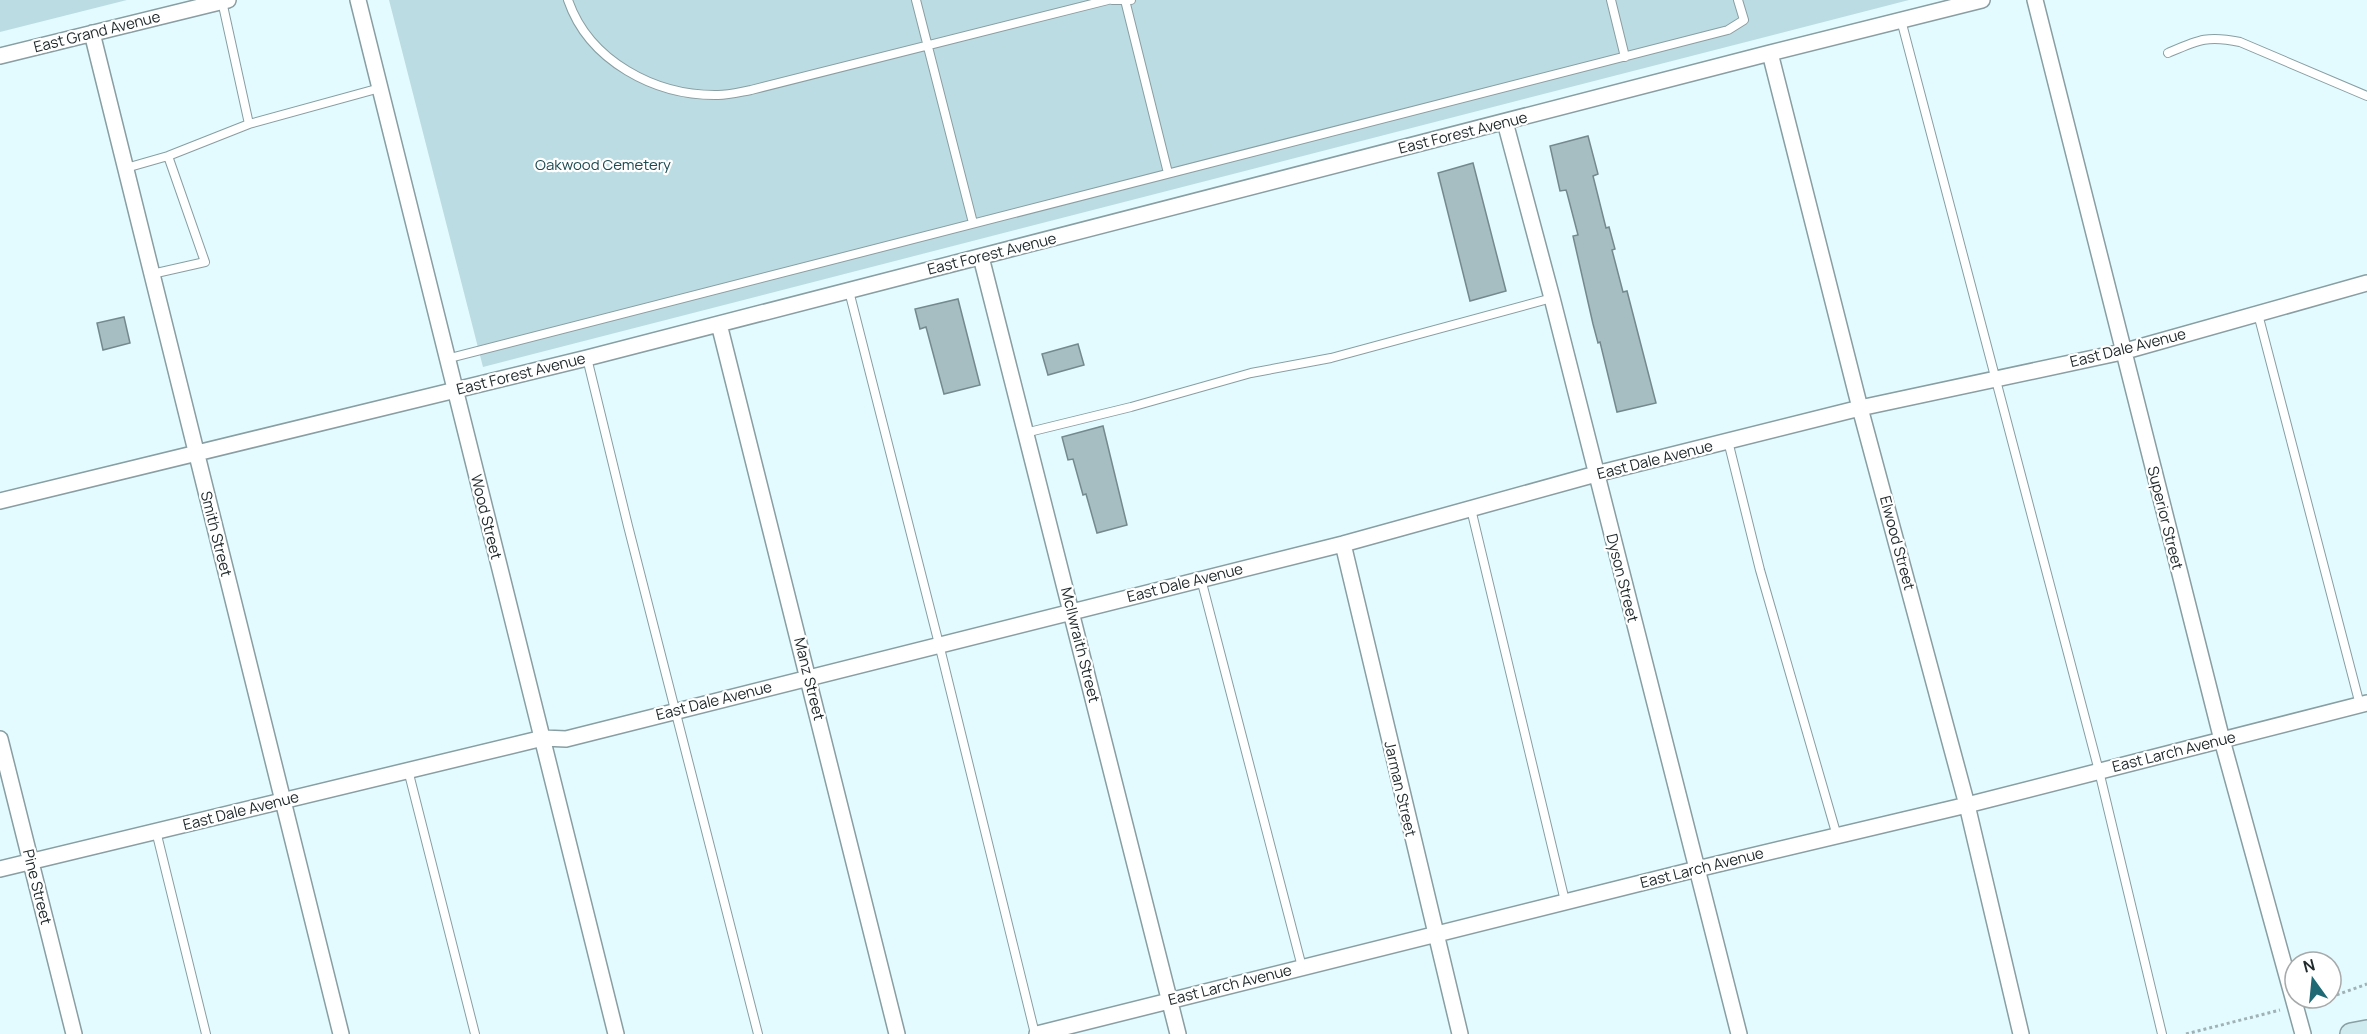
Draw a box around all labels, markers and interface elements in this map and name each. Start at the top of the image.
street label: East Grand Avenue [31,6,163,57]
street label: East Forest Avenue [1396,106,1530,159]
park label: Oakwood Cemetery [535,154,671,175]
street label: East Forest Avenue [925,227,1059,280]
street label: East Dale Avenue [2068,323,2188,372]
street label: East Forest Avenue [454,347,588,400]
street label: East Dale Avenue [1595,435,1715,484]
street label: Superior Street [2142,464,2189,572]
street label: Wood Street [466,472,507,562]
street label: Smith Street [196,489,237,579]
street label: Elwood Street [1875,493,1920,592]
street label: Dyson Street [1601,531,1644,624]
street label: East Dale Avenue [1125,558,1245,607]
street label: McIlwraith Street [1056,585,1105,705]
street label: Manz Street [789,635,830,723]
street label: East Dale Avenue [654,676,774,725]
street label: East Larch Avenue [2110,726,2238,777]
street label: Jarman Street [1379,739,1422,839]
street label: East Dale Avenue [181,786,301,835]
street label: East Larch Avenue [1638,842,1766,893]
street label: Pine Street [18,847,57,927]
north arrow [2283,950,2343,1010]
text: N [2301,953,2318,978]
street label: East Larch Avenue [1166,959,1294,1010]

